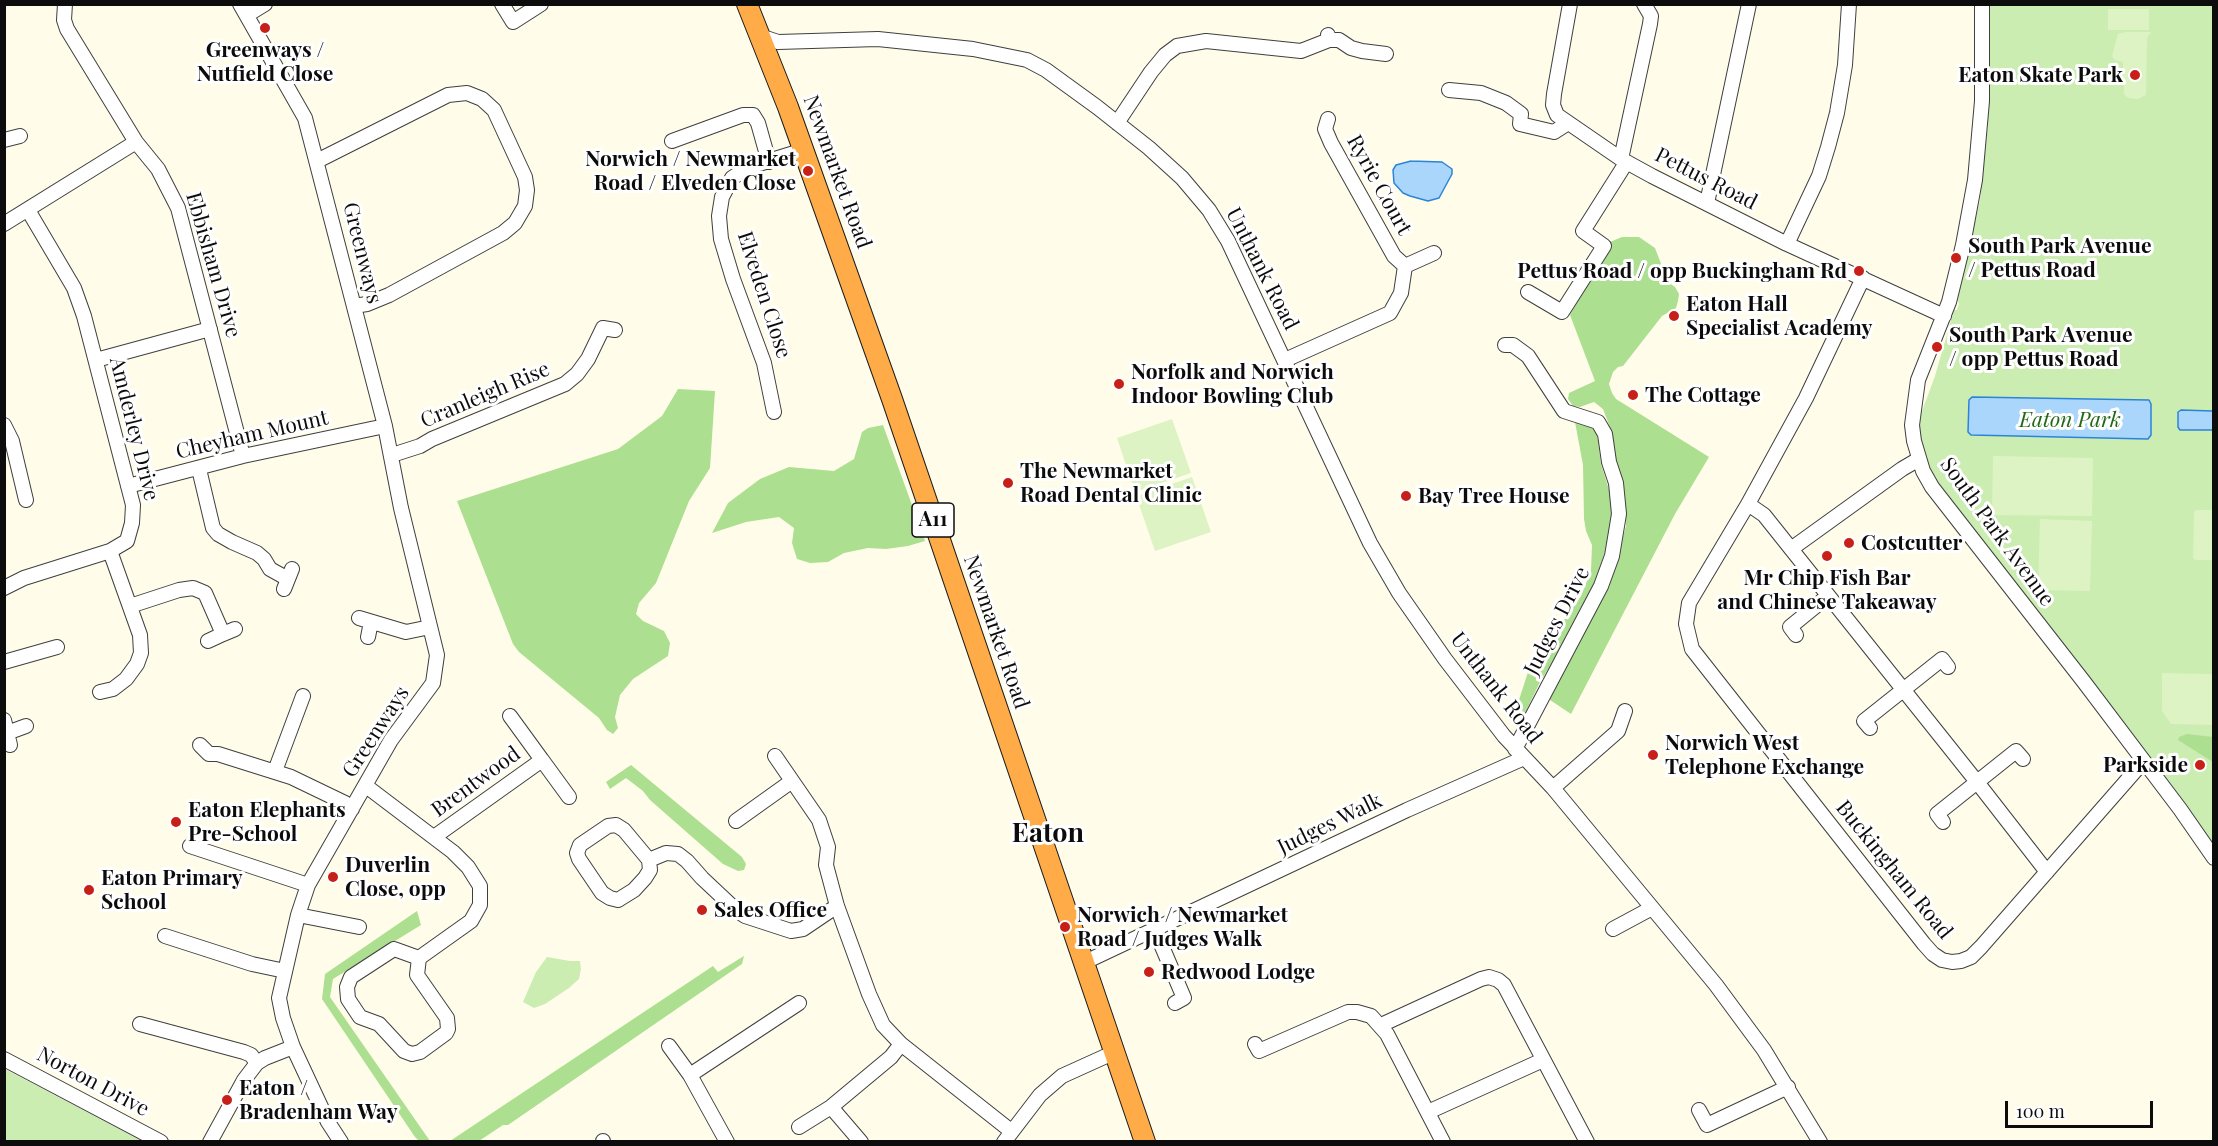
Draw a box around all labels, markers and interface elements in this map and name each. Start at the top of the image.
marker: Greenways / Nutfield Close [258,21,272,35]
place label: Greenways / Nutfield Close [197,37,333,87]
place label: Eaton Skate Park [1958,62,2123,88]
marker: Eaton Skate Park [2128,68,2142,82]
street label: Newmarket Road [798,92,876,252]
street label: Ryrie Court [1341,131,1417,239]
street label: Pettus Road [1651,143,1761,215]
place label: Norwich / Newmarket Road / Elveden Close [585,146,796,196]
marker: Norwich / Newmarket Road / Elveden Close [801,164,815,178]
street label: Ebbisham Drive [180,189,246,341]
street label: Greenways [337,200,387,306]
street label: Unthank Road [1220,204,1304,334]
street label: Elveden Close [732,228,796,362]
place label: South Park Avenue / Pettus Road [1968,233,2151,283]
marker: South Park Avenue / Pettus Road [1949,251,1963,265]
place label: Pettus Road / opp Buckingham Rd [1517,258,1847,284]
marker: Pettus Road / opp Buckingham Rd [1852,264,1866,278]
place label: Eaton Hall Specialist Academy [1686,291,1872,341]
marker: Eaton Hall Specialist Academy [1667,309,1681,323]
place label: South Park Avenue / opp Pettus Road [1949,322,2132,372]
marker: South Park Avenue / opp Pettus Road [1930,340,1944,354]
street label: Amderley Drive [104,355,164,503]
street label: Cranleigh Rise [417,356,553,434]
place label: Norfolk and Norwich Indoor Bowling Club [1131,359,1334,409]
marker: Norfolk and Norwich Indoor Bowling Club [1112,377,1126,391]
place label: The Cottage [1645,382,1761,408]
marker: The Cottage [1626,388,1640,402]
street label: Cheyham Mount [173,405,331,465]
park label: Eaton Park [2019,407,2121,433]
street label: South Park Avenue [1935,453,2059,611]
place label: The Newmarket Road Dental Clinic [1020,458,1202,508]
marker: The Newmarket Road Dental Clinic [1001,476,1015,490]
place label: Bay Tree House [1418,483,1569,509]
marker: Bay Tree House [1399,489,1413,503]
road number: A11 [912,503,954,537]
place label: Costcutter [1861,530,1962,556]
marker: Costcutter [1842,536,1856,550]
marker: Mr Chip Fish Bar and Chinese Takeaway [1820,549,1834,563]
street label: Newmarket Road [958,552,1034,712]
street label: Judges Drive [1519,563,1595,679]
place label: Mr Chip Fish Bar and Chinese Takeaway [1717,565,1937,615]
street label: Unthank Road [1445,627,1547,749]
street label: Greenways [337,682,415,782]
place label: Norwich West Telephone Exchange [1665,730,1864,780]
street label: Brentwood [427,741,525,823]
marker: Norwich West Telephone Exchange [1646,748,1660,762]
place label: Parkside [2103,752,2188,778]
marker: Parkside [2193,758,2207,772]
street label: Judges Walk [1274,788,1386,860]
street label: Buckingham Road [1830,796,1958,944]
place label: Eaton Elephants Pre-School [188,797,346,847]
marker: Eaton Elephants Pre-School [169,815,183,829]
district label: Eaton [1012,818,1084,850]
place label: Duverlin Close, opp [345,852,446,902]
place label: Eaton Primary School [101,865,243,915]
marker: Duverlin Close, opp [326,870,340,884]
marker: Eaton Primary School [82,883,96,897]
place label: Sales Office [714,897,827,923]
place label: Norwich / Newmarket Road / Judges Walk [1077,902,1288,952]
marker: Sales Office [695,903,709,917]
marker: Norwich / Newmarket Road / Judges Walk [1058,920,1072,934]
place label: Redwood Lodge [1161,959,1315,985]
marker: Redwood Lodge [1142,965,1156,979]
street label: Norton Drive [33,1042,153,1122]
place label: Eaton / Bradenham Way [239,1075,398,1125]
scale bar [2008,1089,2156,1127]
marker: Eaton / Bradenham Way [220,1093,234,1107]
text: 100 m [2016,1099,2065,1123]

